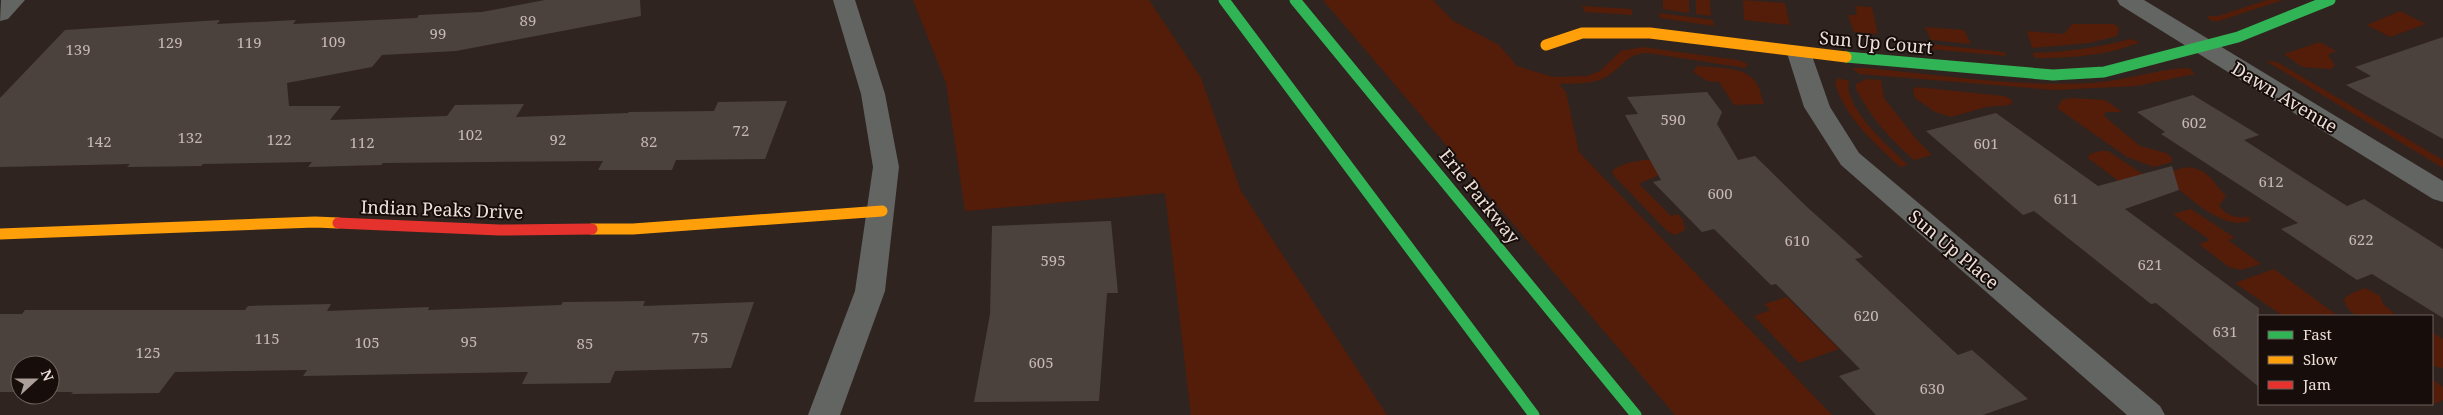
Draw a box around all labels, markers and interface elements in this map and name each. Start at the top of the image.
house number: 89 [520,10,536,30]
house number: 99 [430,23,446,43]
street label: Sun Up Court [1818,25,1934,59]
house number: 109 [320,31,346,51]
house number: 129 [157,32,183,52]
house number: 119 [236,32,262,52]
house number: 139 [65,39,91,59]
street label: Dawn Avenue [2228,56,2342,138]
house number: 590 [1660,109,1686,129]
house number: 602 [2181,112,2207,132]
house number: 72 [733,120,749,140]
house number: 102 [457,124,483,144]
house number: 132 [177,127,203,147]
house number: 122 [266,129,292,149]
house number: 92 [550,129,566,149]
house number: 142 [86,131,112,151]
house number: 82 [641,131,657,151]
house number: 112 [349,132,375,152]
house number: 601 [1973,133,1999,153]
street label: Erie Parkway [1434,144,1526,249]
house number: 612 [2258,171,2284,191]
house number: 600 [1707,183,1733,203]
house number: 611 [2053,188,2079,208]
street label: Indian Peaks Drive [360,194,524,224]
street label: Sun Up Place [1904,204,2004,294]
house number: 622 [2348,229,2374,249]
house number: 610 [1784,230,1810,250]
house number: 595 [1040,250,1066,270]
house number: 621 [2137,254,2163,274]
house number: 620 [1853,305,1879,325]
legend [2258,315,2433,405]
house number: 631 [2212,321,2238,341]
text: Fast [2303,324,2332,344]
house number: 75 [692,327,708,347]
house number: 115 [254,328,280,348]
house number: 95 [461,331,477,351]
house number: 105 [354,332,380,352]
house number: 85 [577,333,593,353]
house number: 125 [135,342,161,362]
text: Slow [2303,349,2337,369]
house number: 605 [1028,352,1054,372]
north arrow [10,355,60,405]
text: N [37,367,58,384]
text: Jam [2302,374,2331,394]
house number: 630 [1919,378,1945,398]

